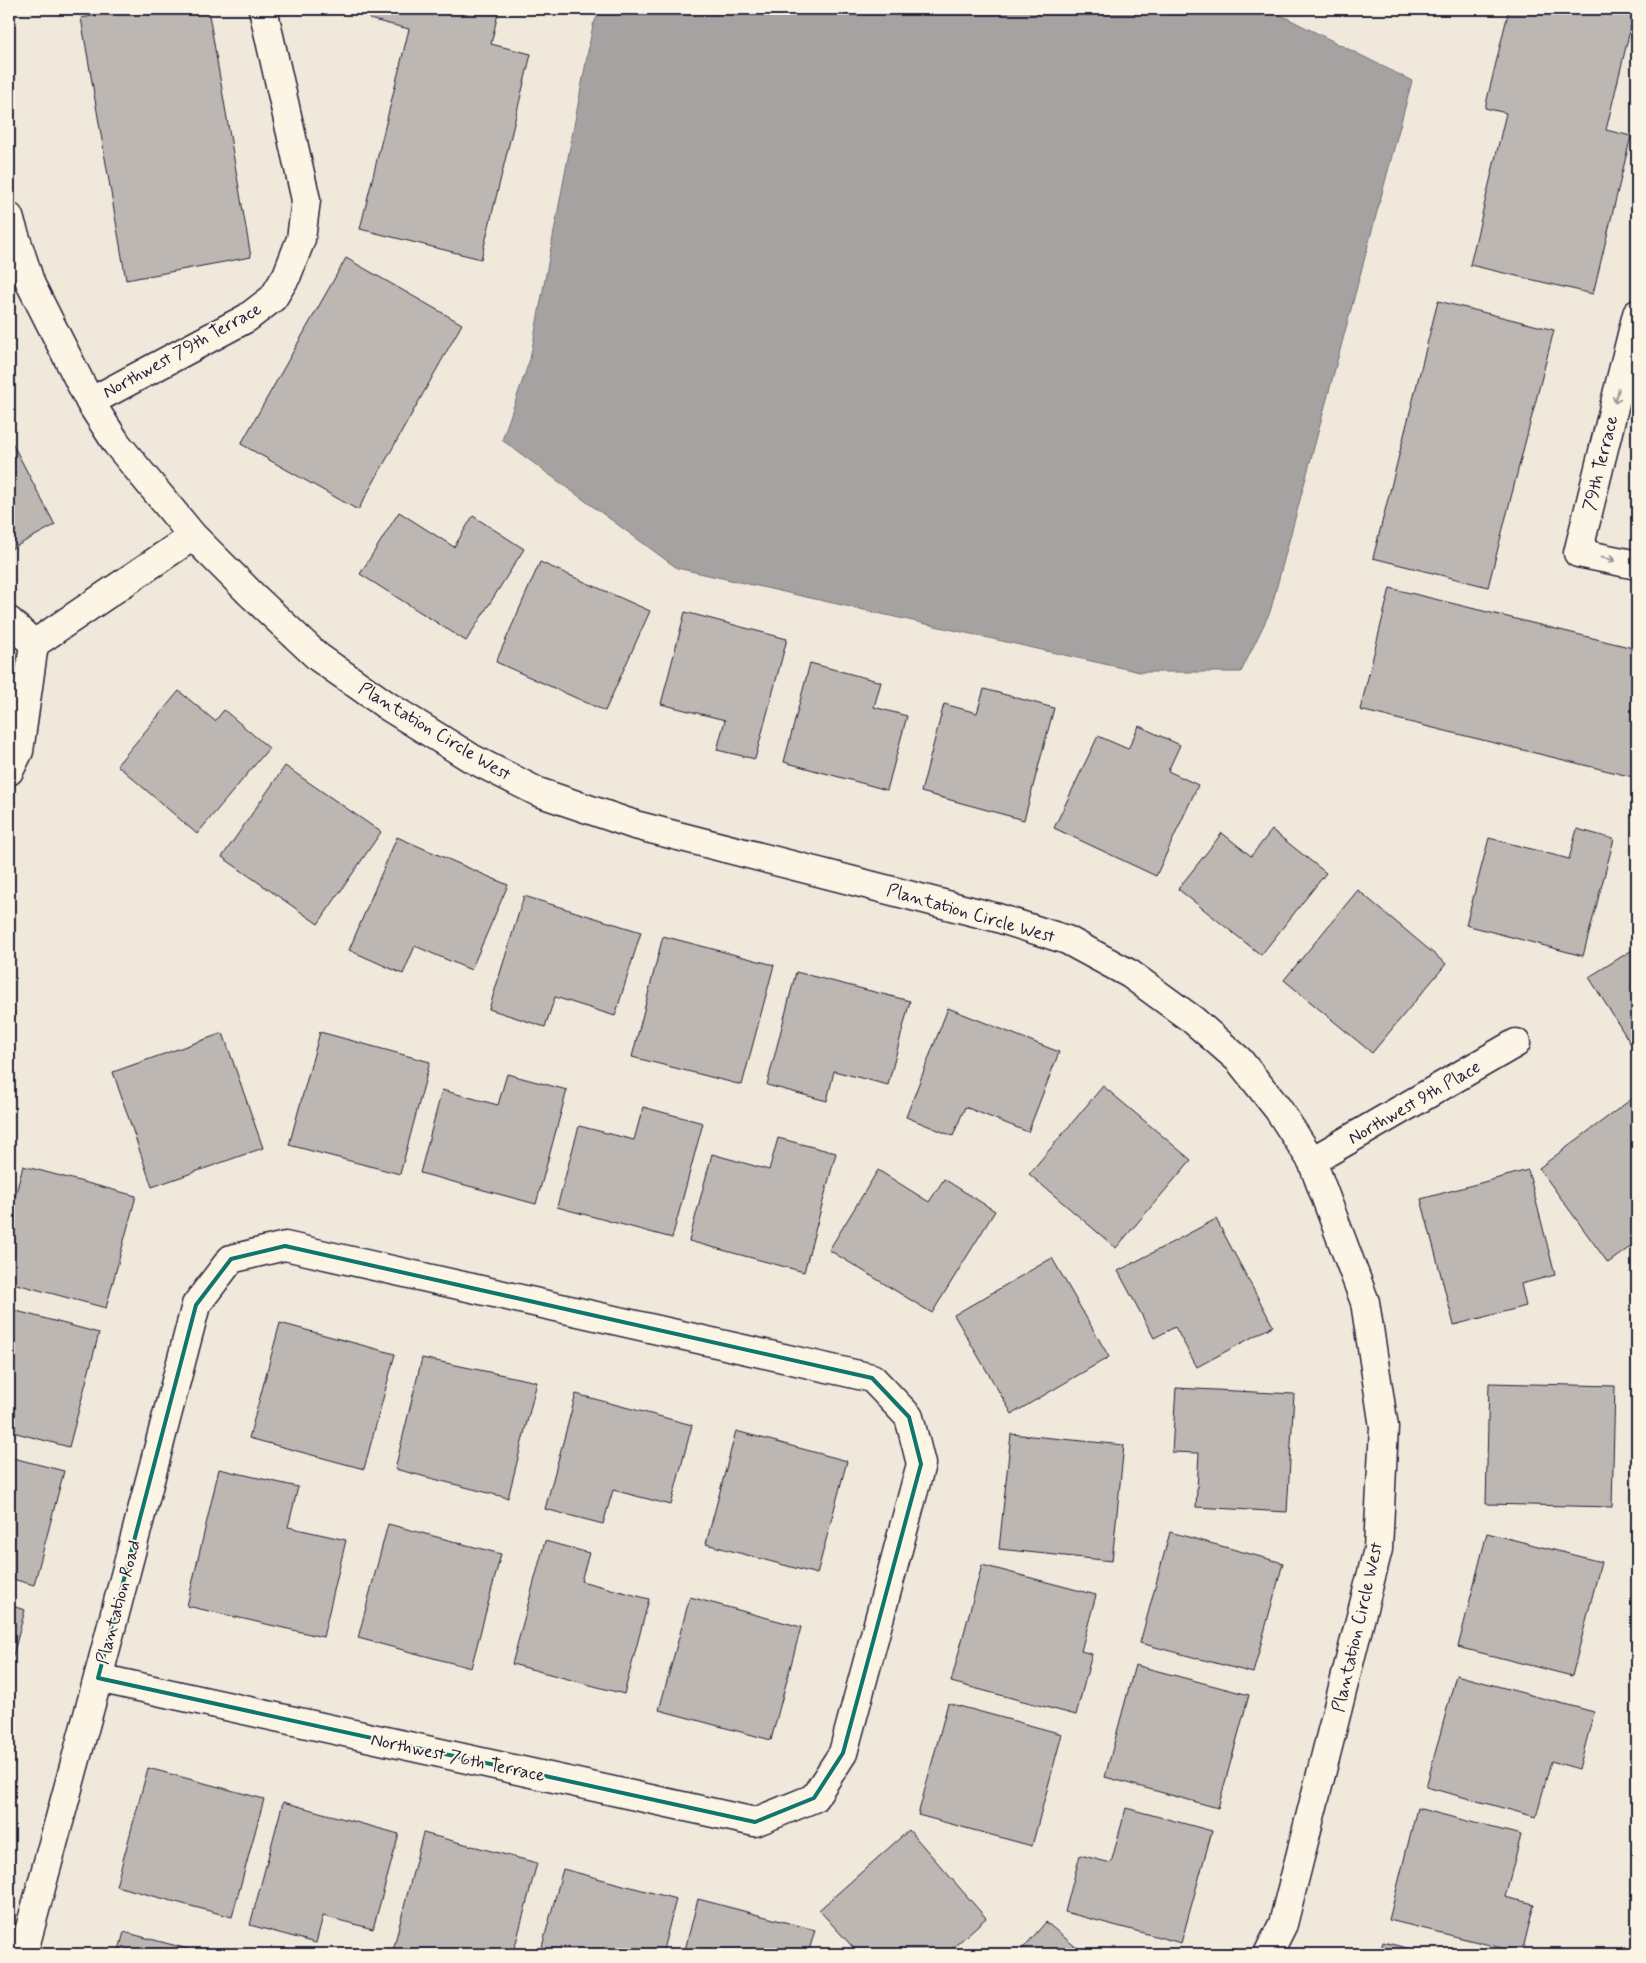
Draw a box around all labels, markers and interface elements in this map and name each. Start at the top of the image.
street label: Northwest 79th Terrace [99,297,266,405]
one-way arrow [1612,387,1621,403]
street label: 79th Terrace [1578,413,1624,514]
one-way arrow [1599,555,1615,564]
street label: Plantation Circle West [354,677,516,787]
street label: Plantation Circle West [884,878,1058,950]
street label: Northwest 9th Place [1344,1055,1485,1150]
street label: Plantation Road [91,1538,147,1667]
street label: Plantation Circle West [1327,1539,1389,1715]
street label: Northwest 76th Terrace [369,1728,547,1788]

